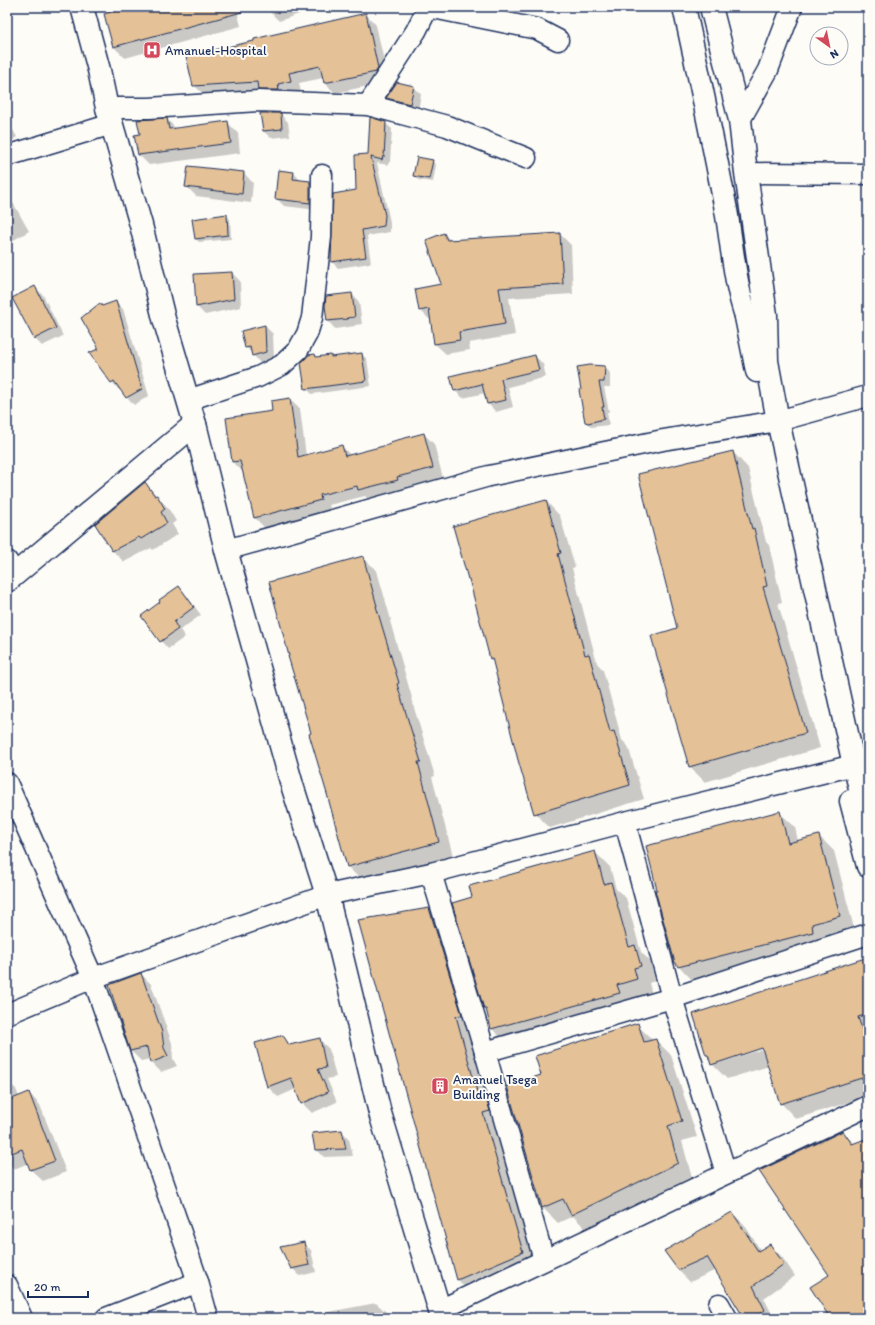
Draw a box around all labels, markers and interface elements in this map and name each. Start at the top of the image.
north arrow [809,26,849,66]
hospital icon: Amanuel-Hospital [142,40,162,60]
place label: Amanuel-Hospital [165,43,267,58]
text: N [828,46,841,61]
place label: Amanuel Tsega Building [453,1072,538,1102]
building icon: Amanuel Tsega Building [430,1076,450,1096]
scale bar [28,1273,88,1299]
text: 20 m [34,1280,61,1294]

